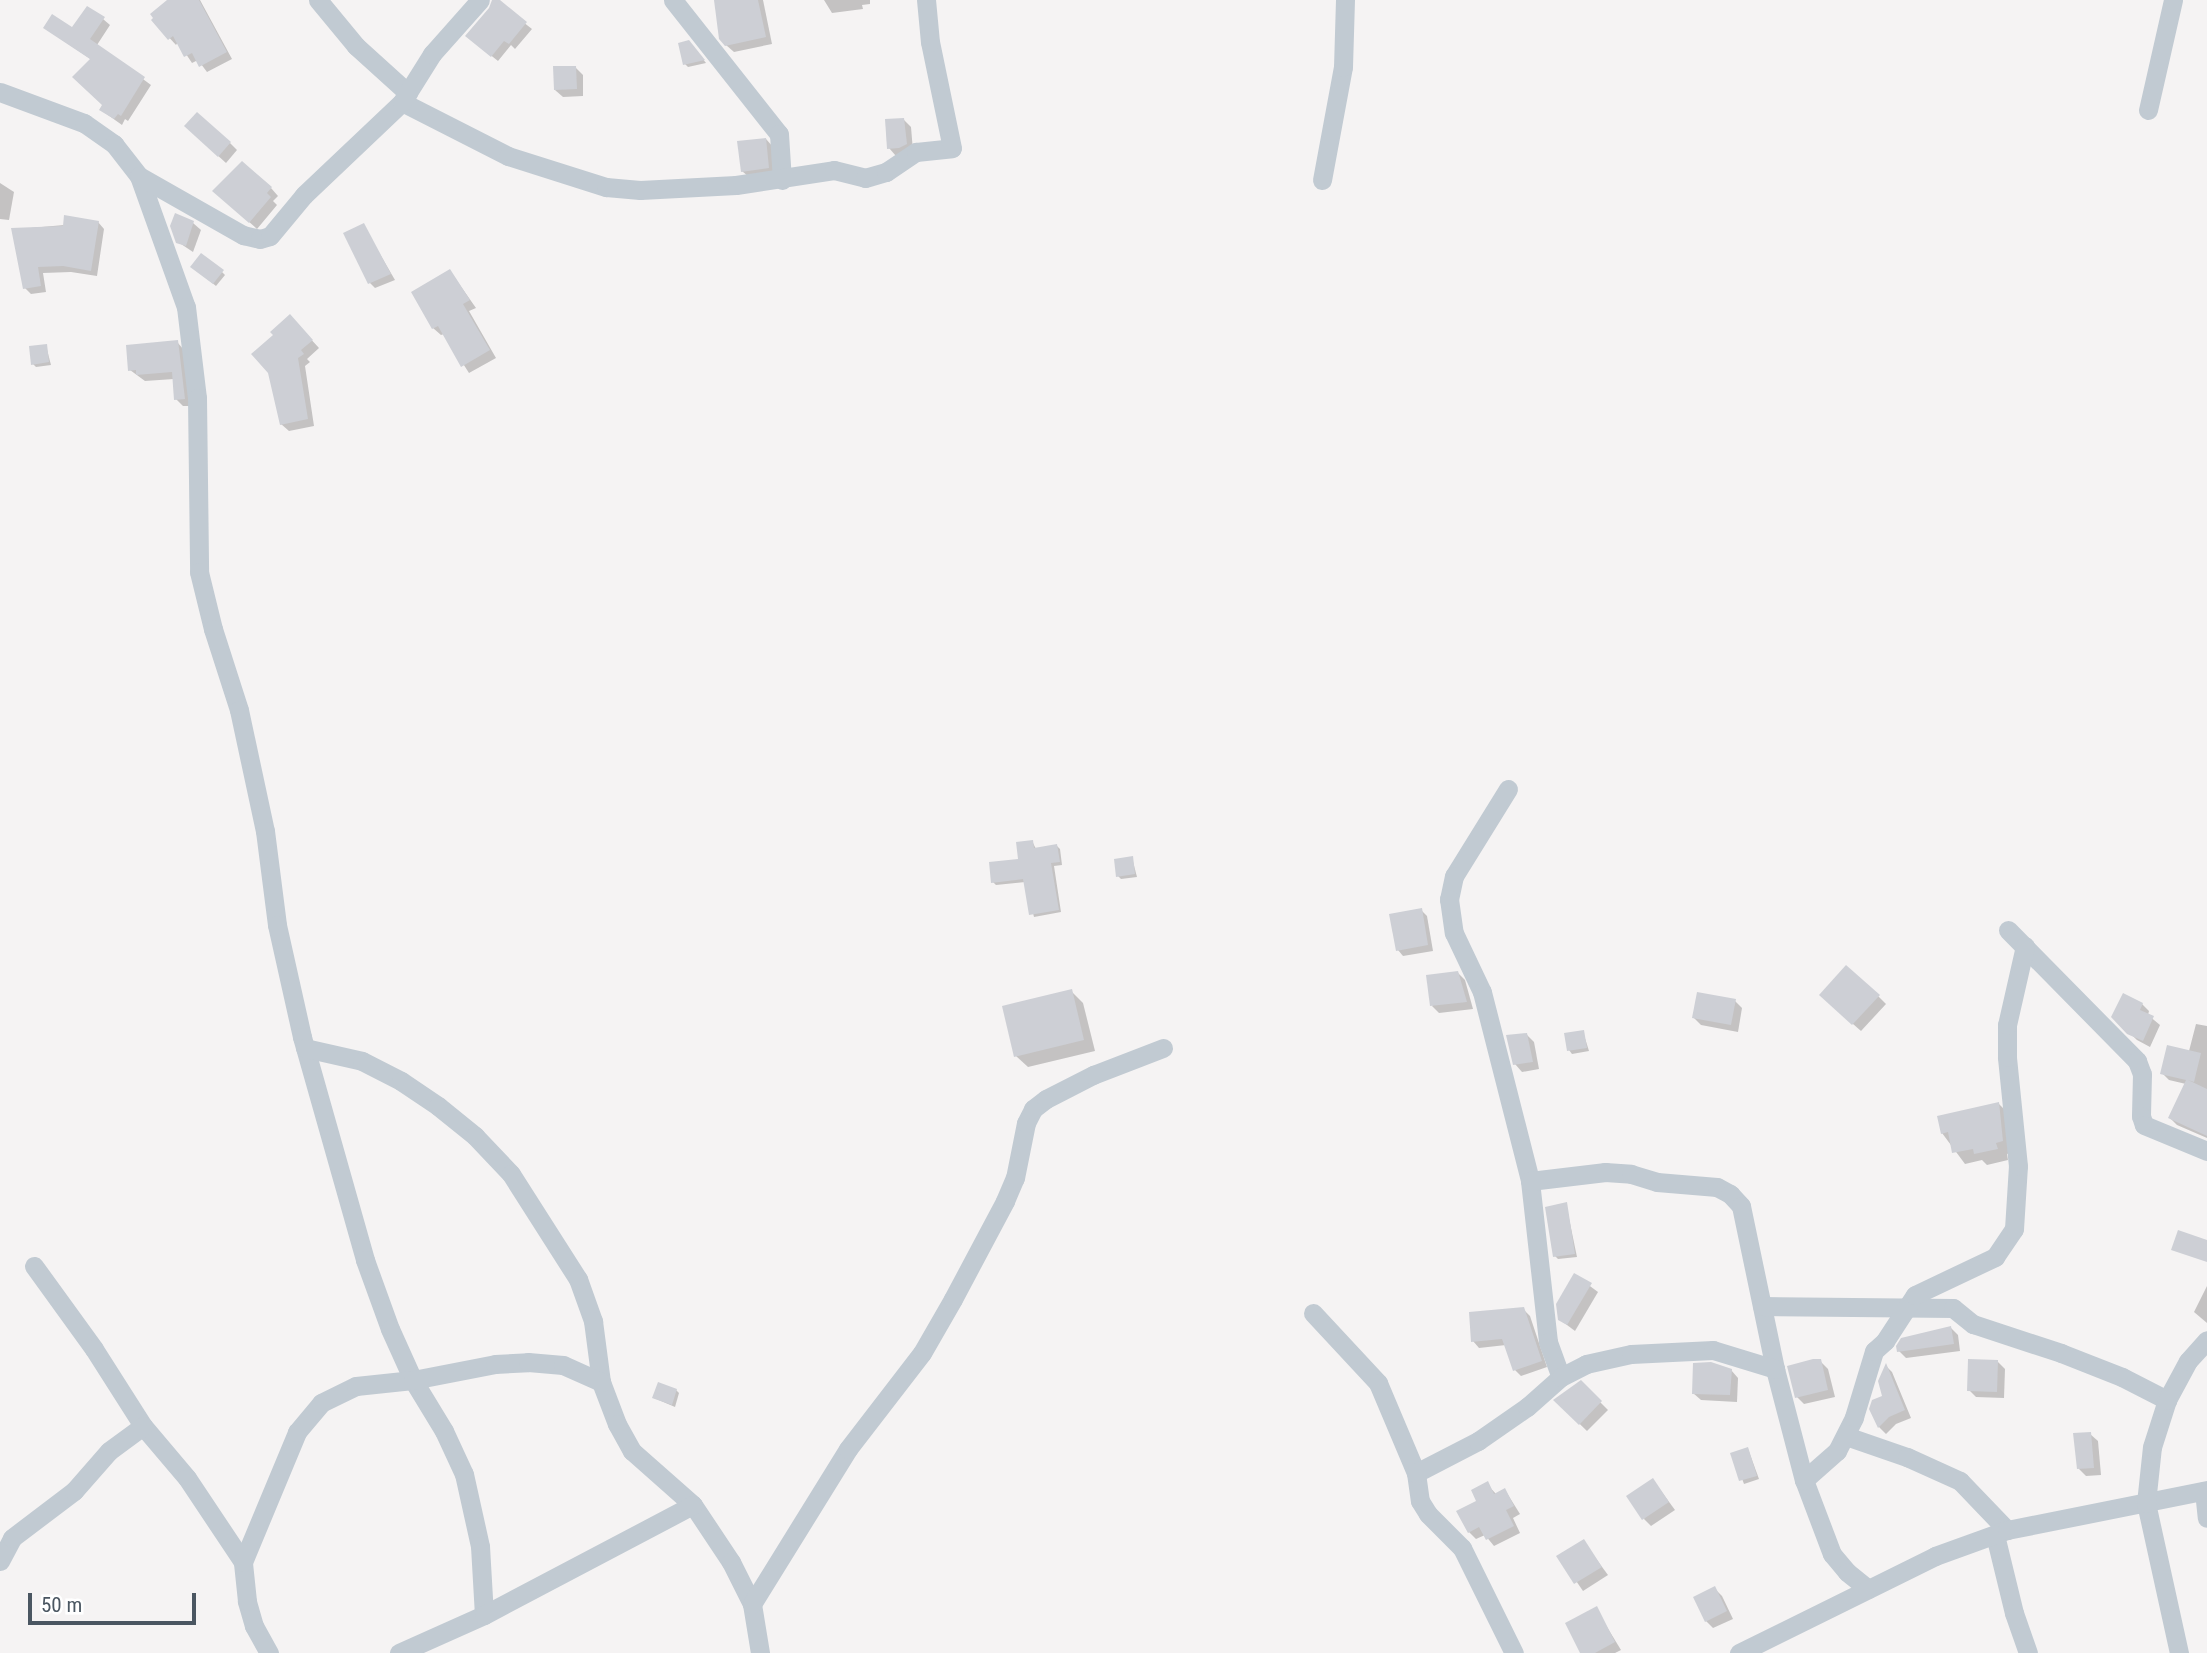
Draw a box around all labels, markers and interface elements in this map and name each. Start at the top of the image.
scale bar [32,1580,200,1624]
text: 50 m [41,1593,82,1617]

